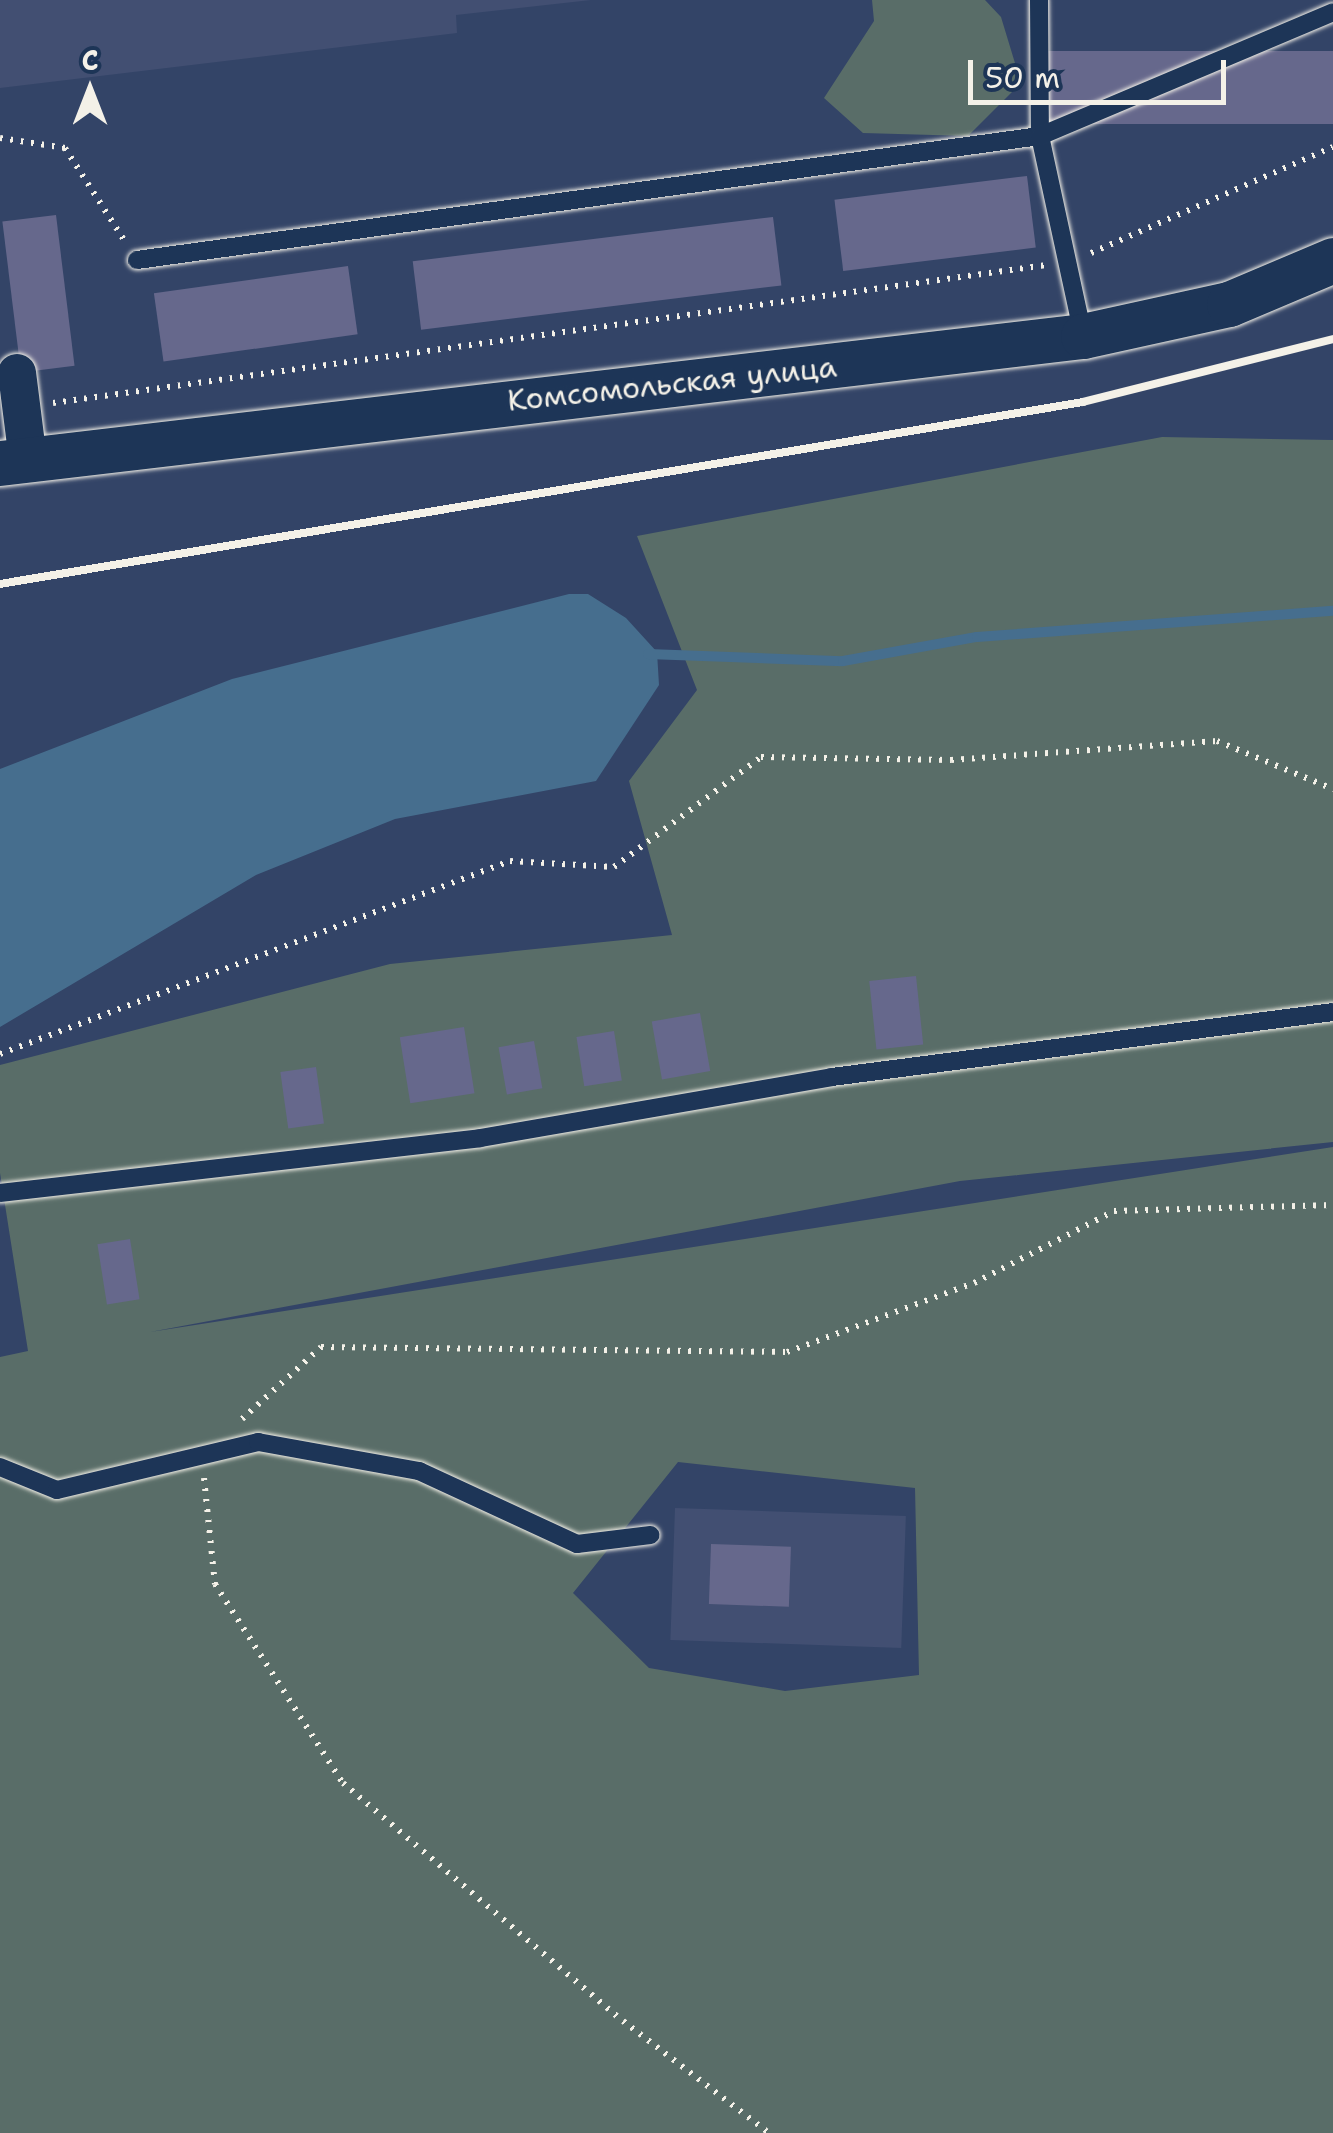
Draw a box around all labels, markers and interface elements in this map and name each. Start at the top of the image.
north arrow [40,40,140,140]
scale bar [973,40,1230,102]
text: С [81,41,99,79]
text: 50 m [985,57,1060,98]
street label: Комсомольская улица [506,349,838,419]

